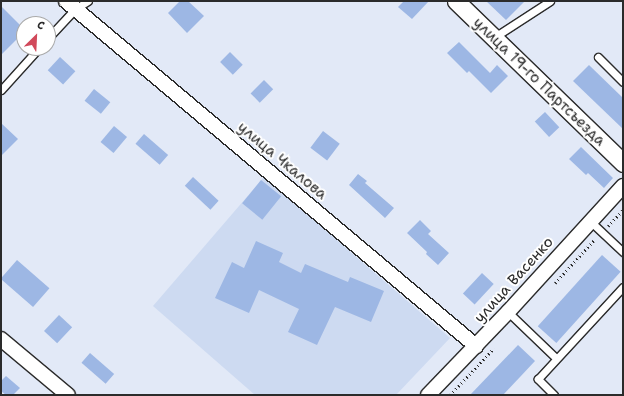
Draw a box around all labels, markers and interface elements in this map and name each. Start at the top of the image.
street label: улица 19-го Партсъезда [469,14,609,150]
north arrow [16,16,56,56]
text: С [35,17,47,34]
street label: улица Чкалова [234,118,330,204]
street label: улица Васенко [471,233,557,327]

